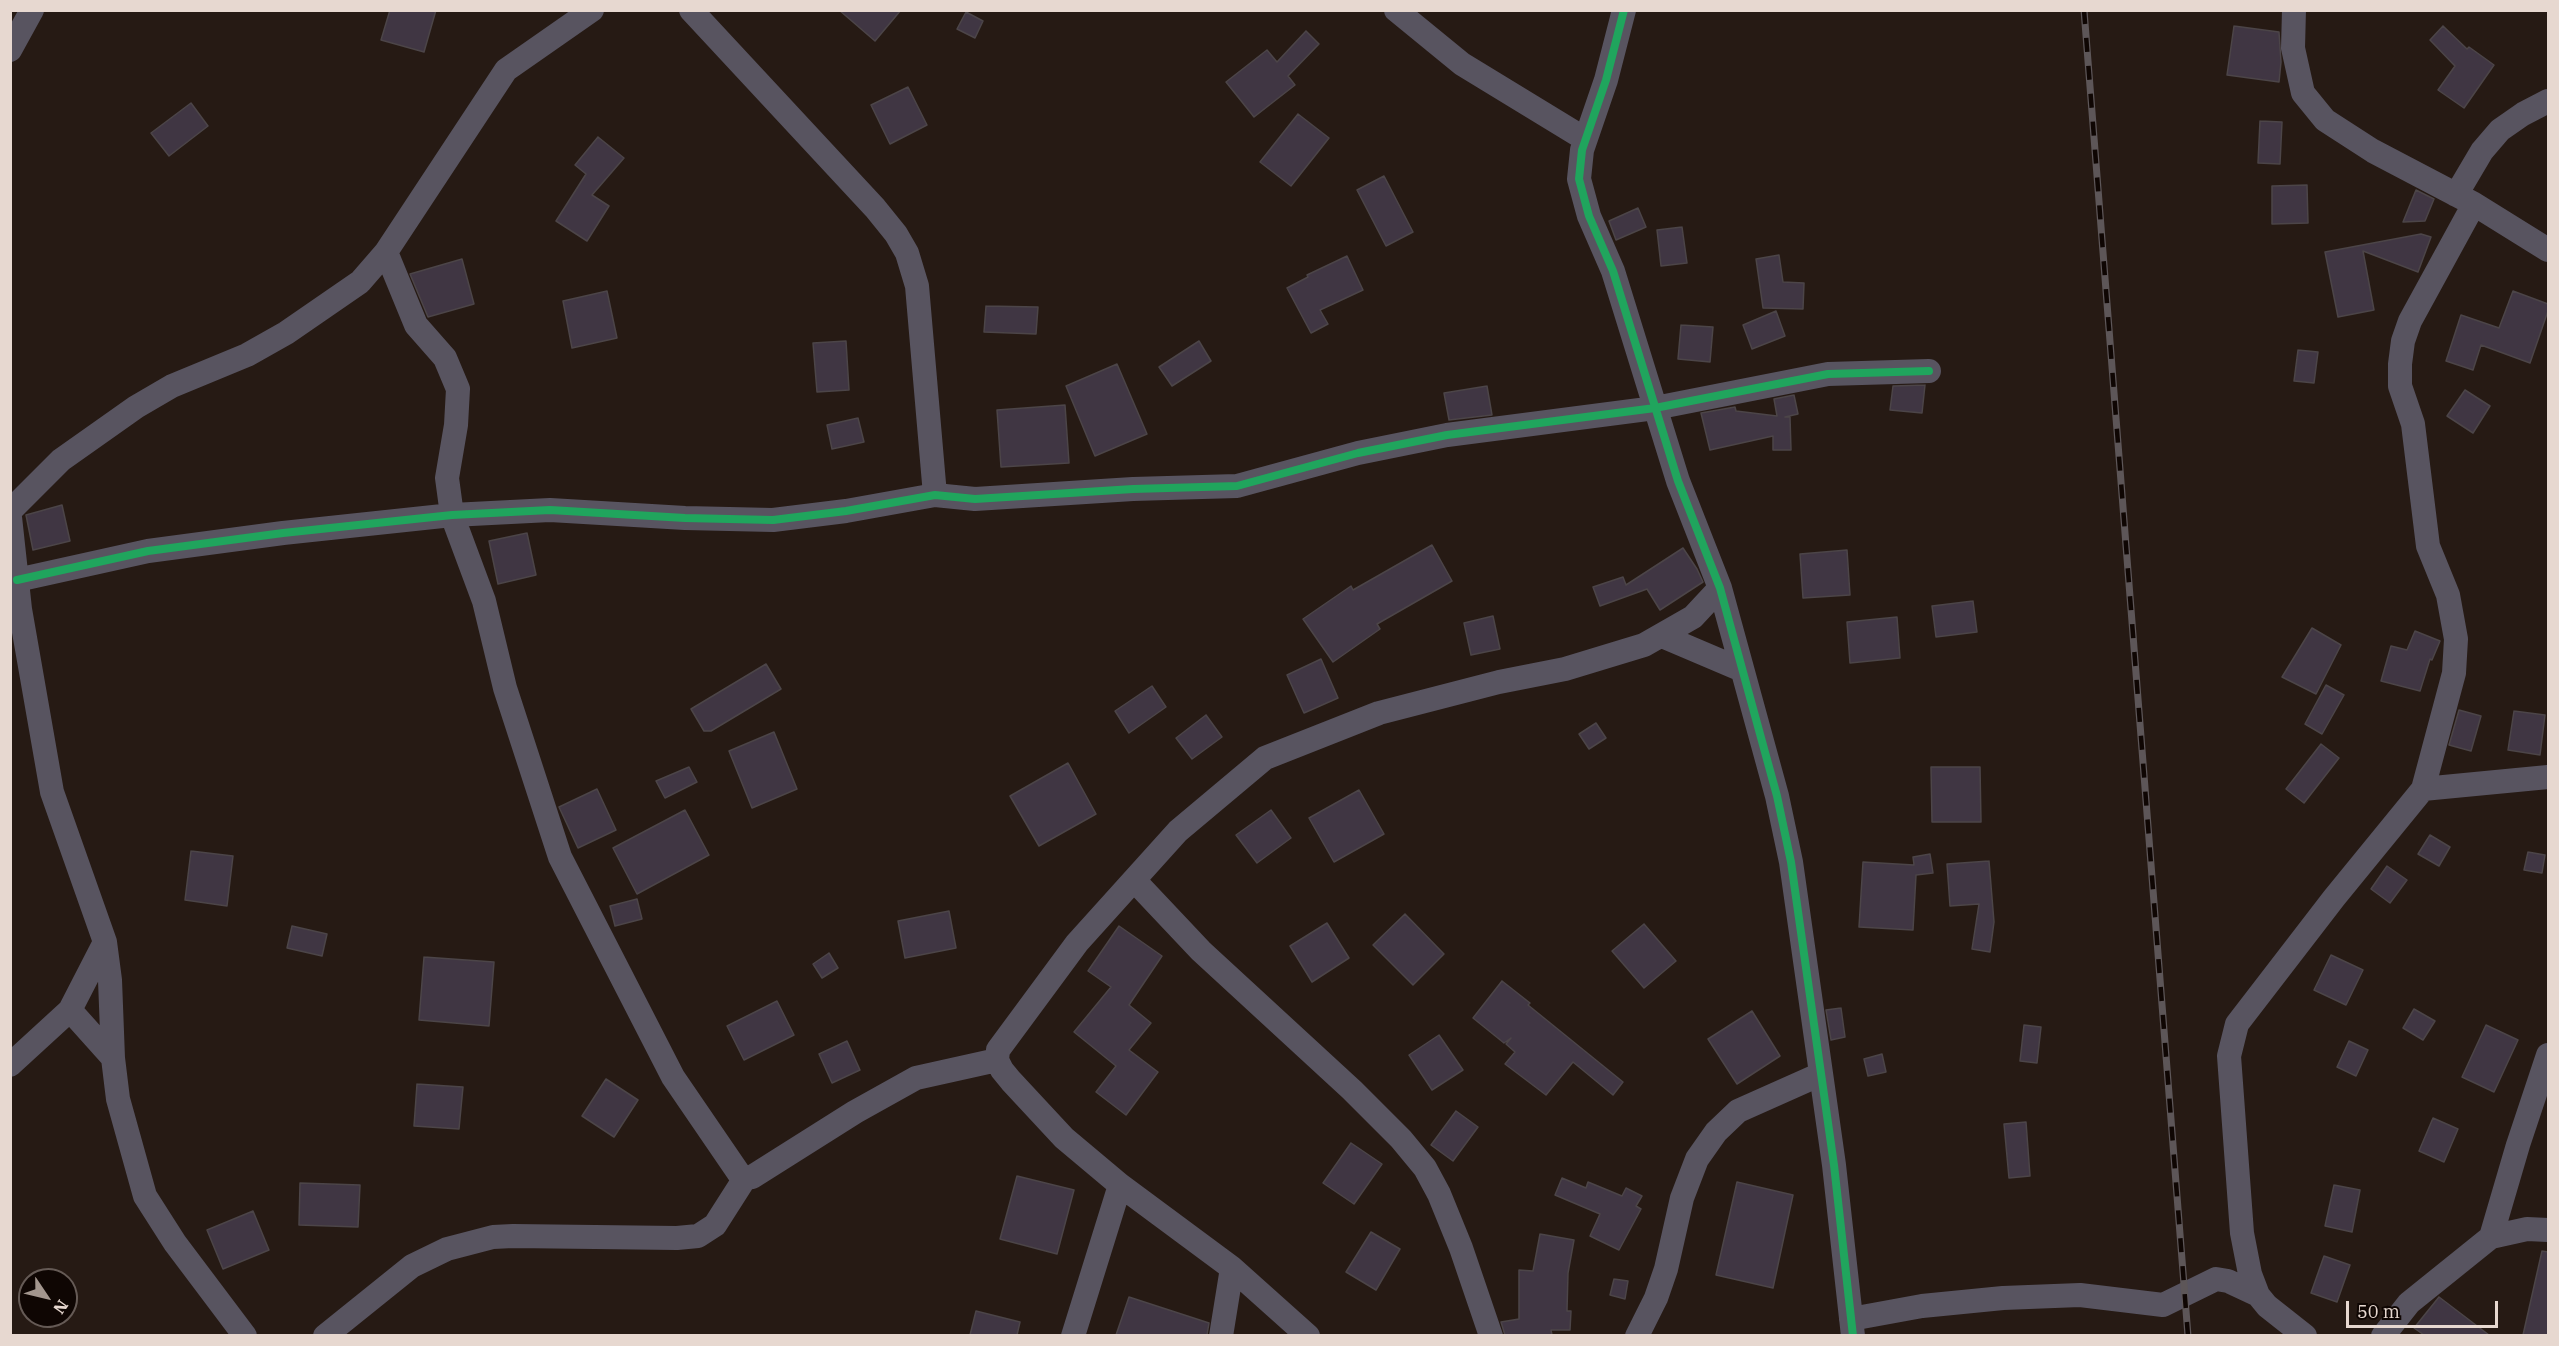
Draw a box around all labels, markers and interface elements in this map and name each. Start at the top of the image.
north arrow [18,1268,78,1328]
scale bar [2349,1289,2500,1327]
text: N [49,1296,73,1318]
text: 50 m [2357,1300,2400,1323]

